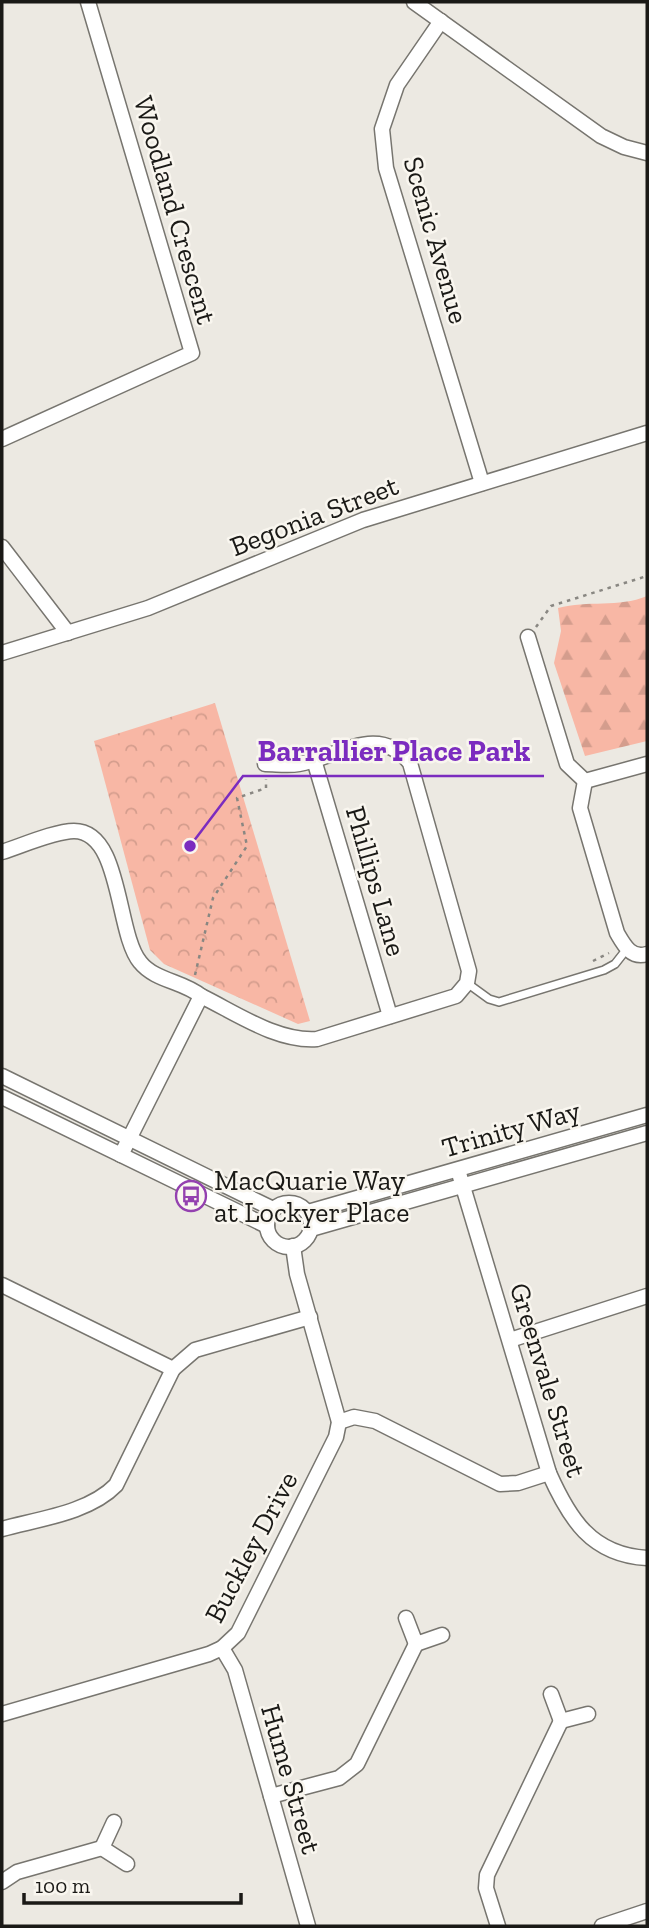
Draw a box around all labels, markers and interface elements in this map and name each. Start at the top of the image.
street label: Woodland Crescent [127,92,223,328]
street label: Scenic Avenue [396,153,476,327]
street label: Begonia Street [225,469,403,563]
callout: Barrallier Place Park [243,725,544,776]
text: Barrallier Place Park [258,733,531,769]
street label: Phillips Lane [339,802,413,960]
street label: Trinity Way [438,1093,584,1164]
place label: MacQuarie Way at Lockyer Place [214,1164,409,1229]
bus stop icon: MacQuarie Way at Lockyer Place [174,1179,208,1213]
street label: Greenvale Street [503,1279,593,1482]
street label: Buckley Drive [197,1466,305,1628]
street label: Hume Street [254,1701,328,1858]
scale bar [24,1862,242,1906]
text: 100 m [35,1873,90,1898]

